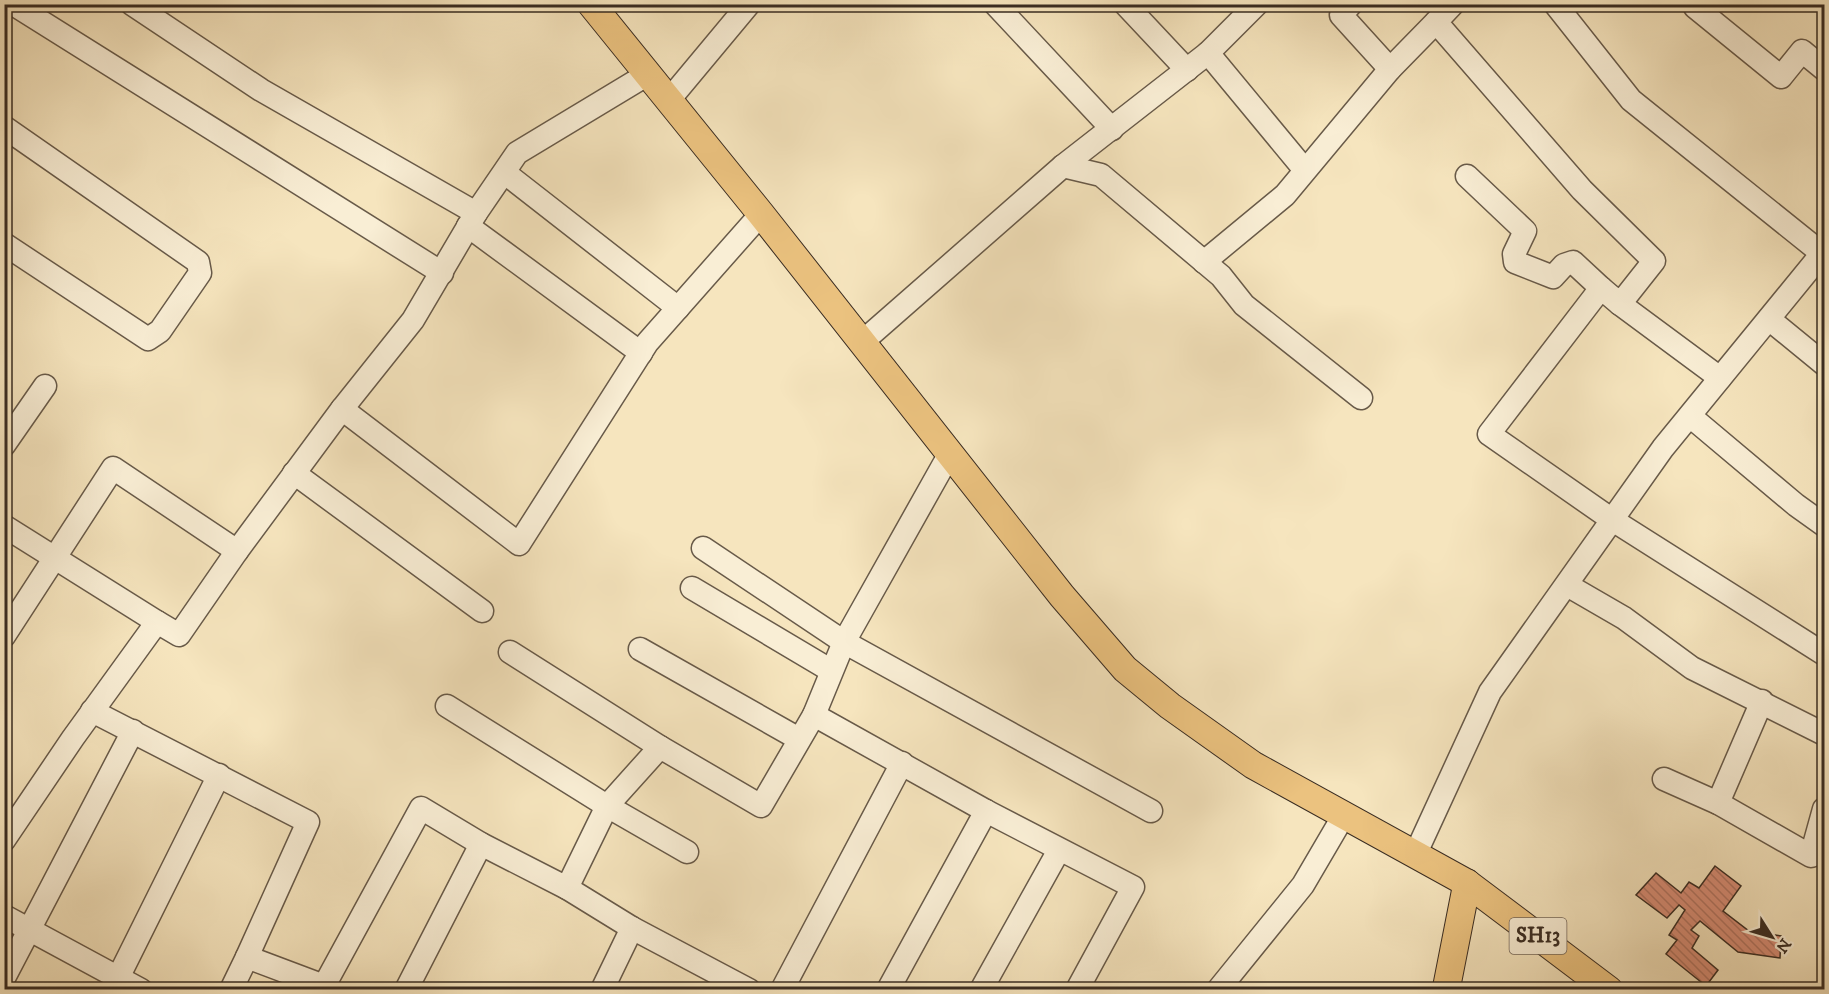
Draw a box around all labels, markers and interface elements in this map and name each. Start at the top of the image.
north arrow [1742,907,1802,967]
road number: SH13 [1510,918,1566,954]
text: N [1771,934,1795,957]

